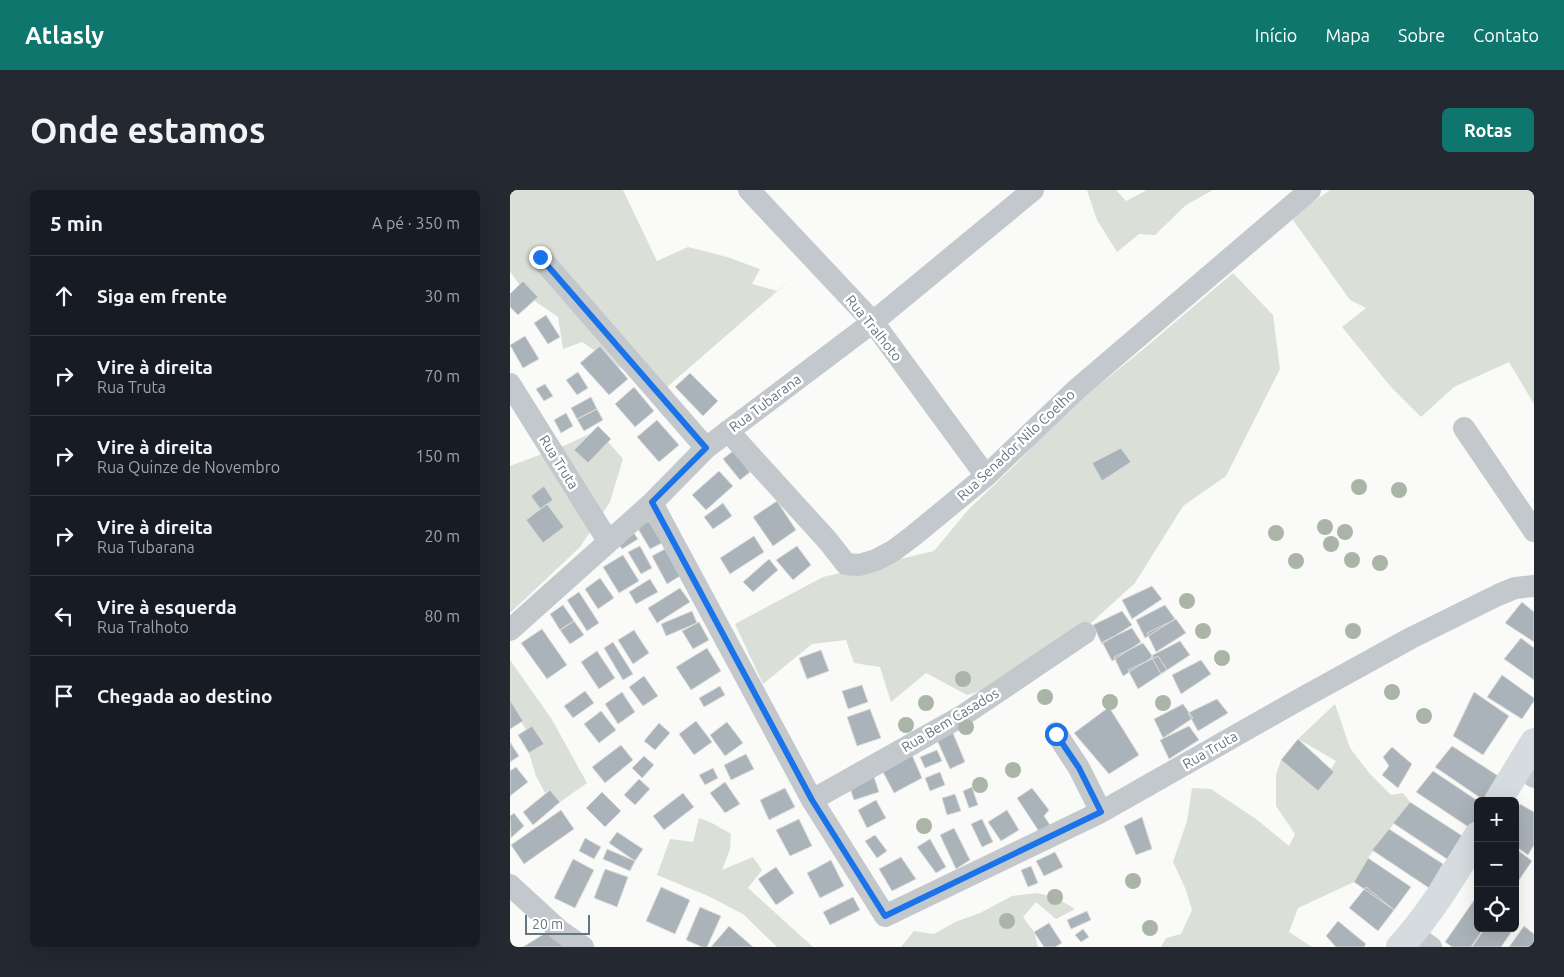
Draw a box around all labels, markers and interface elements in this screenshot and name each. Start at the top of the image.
text: Atlasly [25,22,104,49]
text: Início [1255,25,1297,45]
text: Mapa [1325,25,1370,45]
text: Sobre [1398,25,1445,45]
text: Contato [1473,25,1539,45]
button: Rotas [1442,108,1534,152]
text: Onde estamos [30,110,265,150]
text: 5 min [50,211,103,235]
text: A pé · 350 m [372,214,460,232]
route end [529,246,552,269]
icon: ahead [50,282,78,310]
text: Siga em frente [97,285,227,307]
text: 30 m [424,287,460,305]
street label: Rua Tralhoto [842,292,906,364]
text: Vire à direita [97,356,213,378]
icon: right [50,362,78,390]
text: 70 m [424,367,460,385]
street label: Rua Tubarana [726,371,804,435]
text: Rua Truta [97,378,166,396]
street label: Rua Senador Nilo Coelho [954,386,1078,504]
street label: Rua Truta [536,432,582,492]
text: Vire à direita [97,436,213,458]
icon: right [50,442,78,470]
text: 150 m [415,447,460,465]
text: Rua Quinze de Novembro [97,458,280,476]
text: Vire à direita [97,516,213,538]
icon: right [50,522,78,550]
text: 20 m [424,527,460,545]
text: Rua Tubarana [97,538,195,556]
text: Vire à esquerda [97,596,237,618]
icon: left [50,602,78,630]
text: 80 m [424,607,460,625]
text: Rua Tralhoto [97,618,189,636]
icon: arrive [50,682,78,710]
text: Chegada ao destino [97,685,273,707]
street label: Rua Bem Casados [899,685,1001,755]
route start [1045,723,1068,746]
street label: Rua Truta [1180,728,1240,772]
map controls [1474,797,1519,932]
button: + [1474,797,1519,842]
button: − [1474,842,1519,887]
button: locate [1474,887,1519,932]
scale bar [525,912,590,935]
text: 20 m [532,916,563,932]

